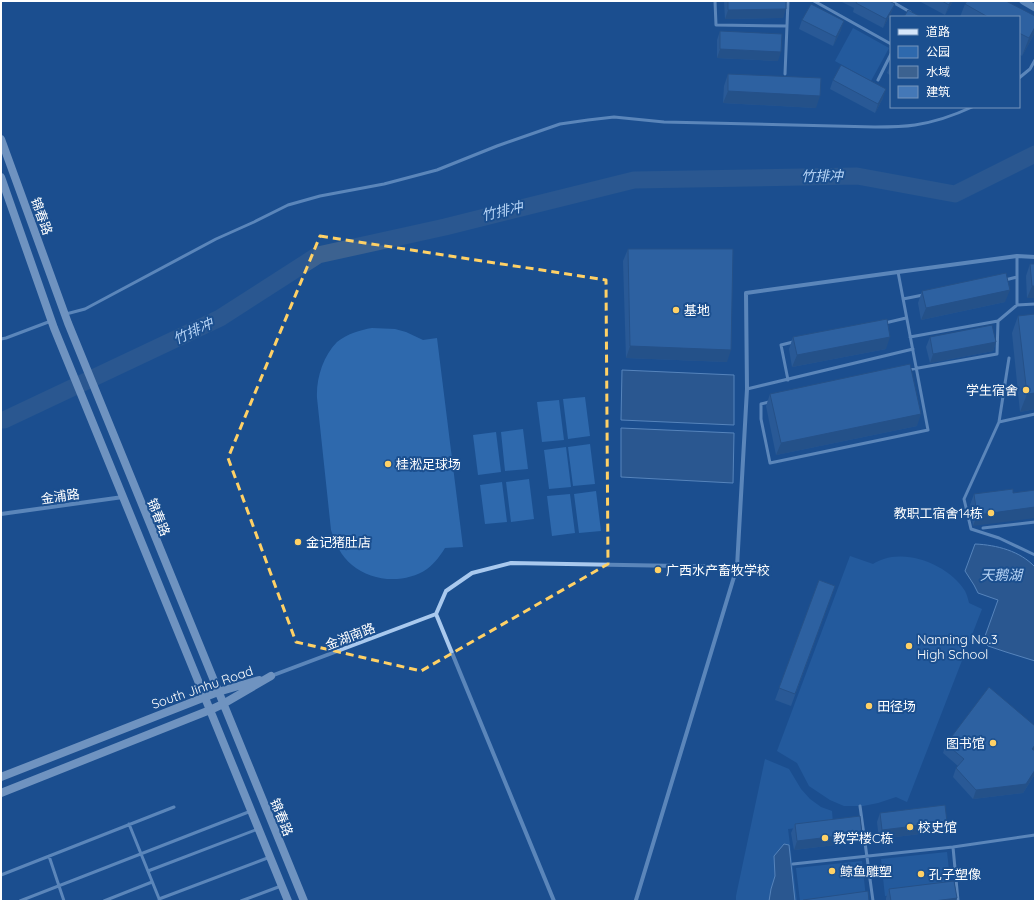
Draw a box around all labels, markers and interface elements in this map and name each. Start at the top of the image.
legend [890,16,1020,108]
text: 道路 [926,24,950,39]
text: 公园 [926,44,950,59]
text: 水域 [926,64,950,79]
text: 建筑 [926,84,950,99]
water label: 竹排冲 [801,167,845,185]
street label: 锦春路 [28,195,56,237]
water label: 竹排冲 [480,197,526,224]
place label: 基地 [684,302,710,318]
marker: 基地 [671,305,681,315]
water label: 竹排冲 [170,313,218,348]
place label: 学生宿舍 [966,382,1018,398]
marker: 学生宿舍 [1021,385,1031,395]
place label: 桂淞足球场 [396,456,461,472]
marker: 桂淞足球场 [383,459,393,469]
street label: 金浦路 [40,485,80,507]
street label: 锦春路 [144,496,174,538]
place label: 教职工宿舍14栋 [894,505,983,521]
marker: 教职工宿舍14栋 [986,508,996,518]
place label: 金记猪肚店 [306,534,371,550]
marker: 金记猪肚店 [293,537,303,547]
place label: 广西水产畜牧学校 [666,562,770,578]
marker: 广西水产畜牧学校 [653,565,663,575]
water label: 天鹅湖 [980,566,1024,584]
street label: 金湖南路 [323,619,377,653]
place label: Nanning No.3 High School [917,631,998,662]
marker: Nanning No.3 High School [904,641,914,651]
street label: South Jinhu Road [149,662,255,712]
place label: 田径场 [877,698,916,714]
marker: 田径场 [864,701,874,711]
place label: 图书馆 [946,735,985,751]
marker: 图书馆 [988,738,998,748]
street label: 锦春路 [267,796,297,838]
place label: 校史馆 [918,819,957,835]
marker: 校史馆 [905,822,915,832]
place label: 教学楼C栋 [833,830,894,846]
marker: 教学楼C栋 [820,833,830,843]
place label: 鲸鱼雕塑 [840,863,892,879]
marker: 鲸鱼雕塑 [827,866,837,876]
place label: 孔子塑像 [929,866,981,882]
marker: 孔子塑像 [916,869,926,879]

